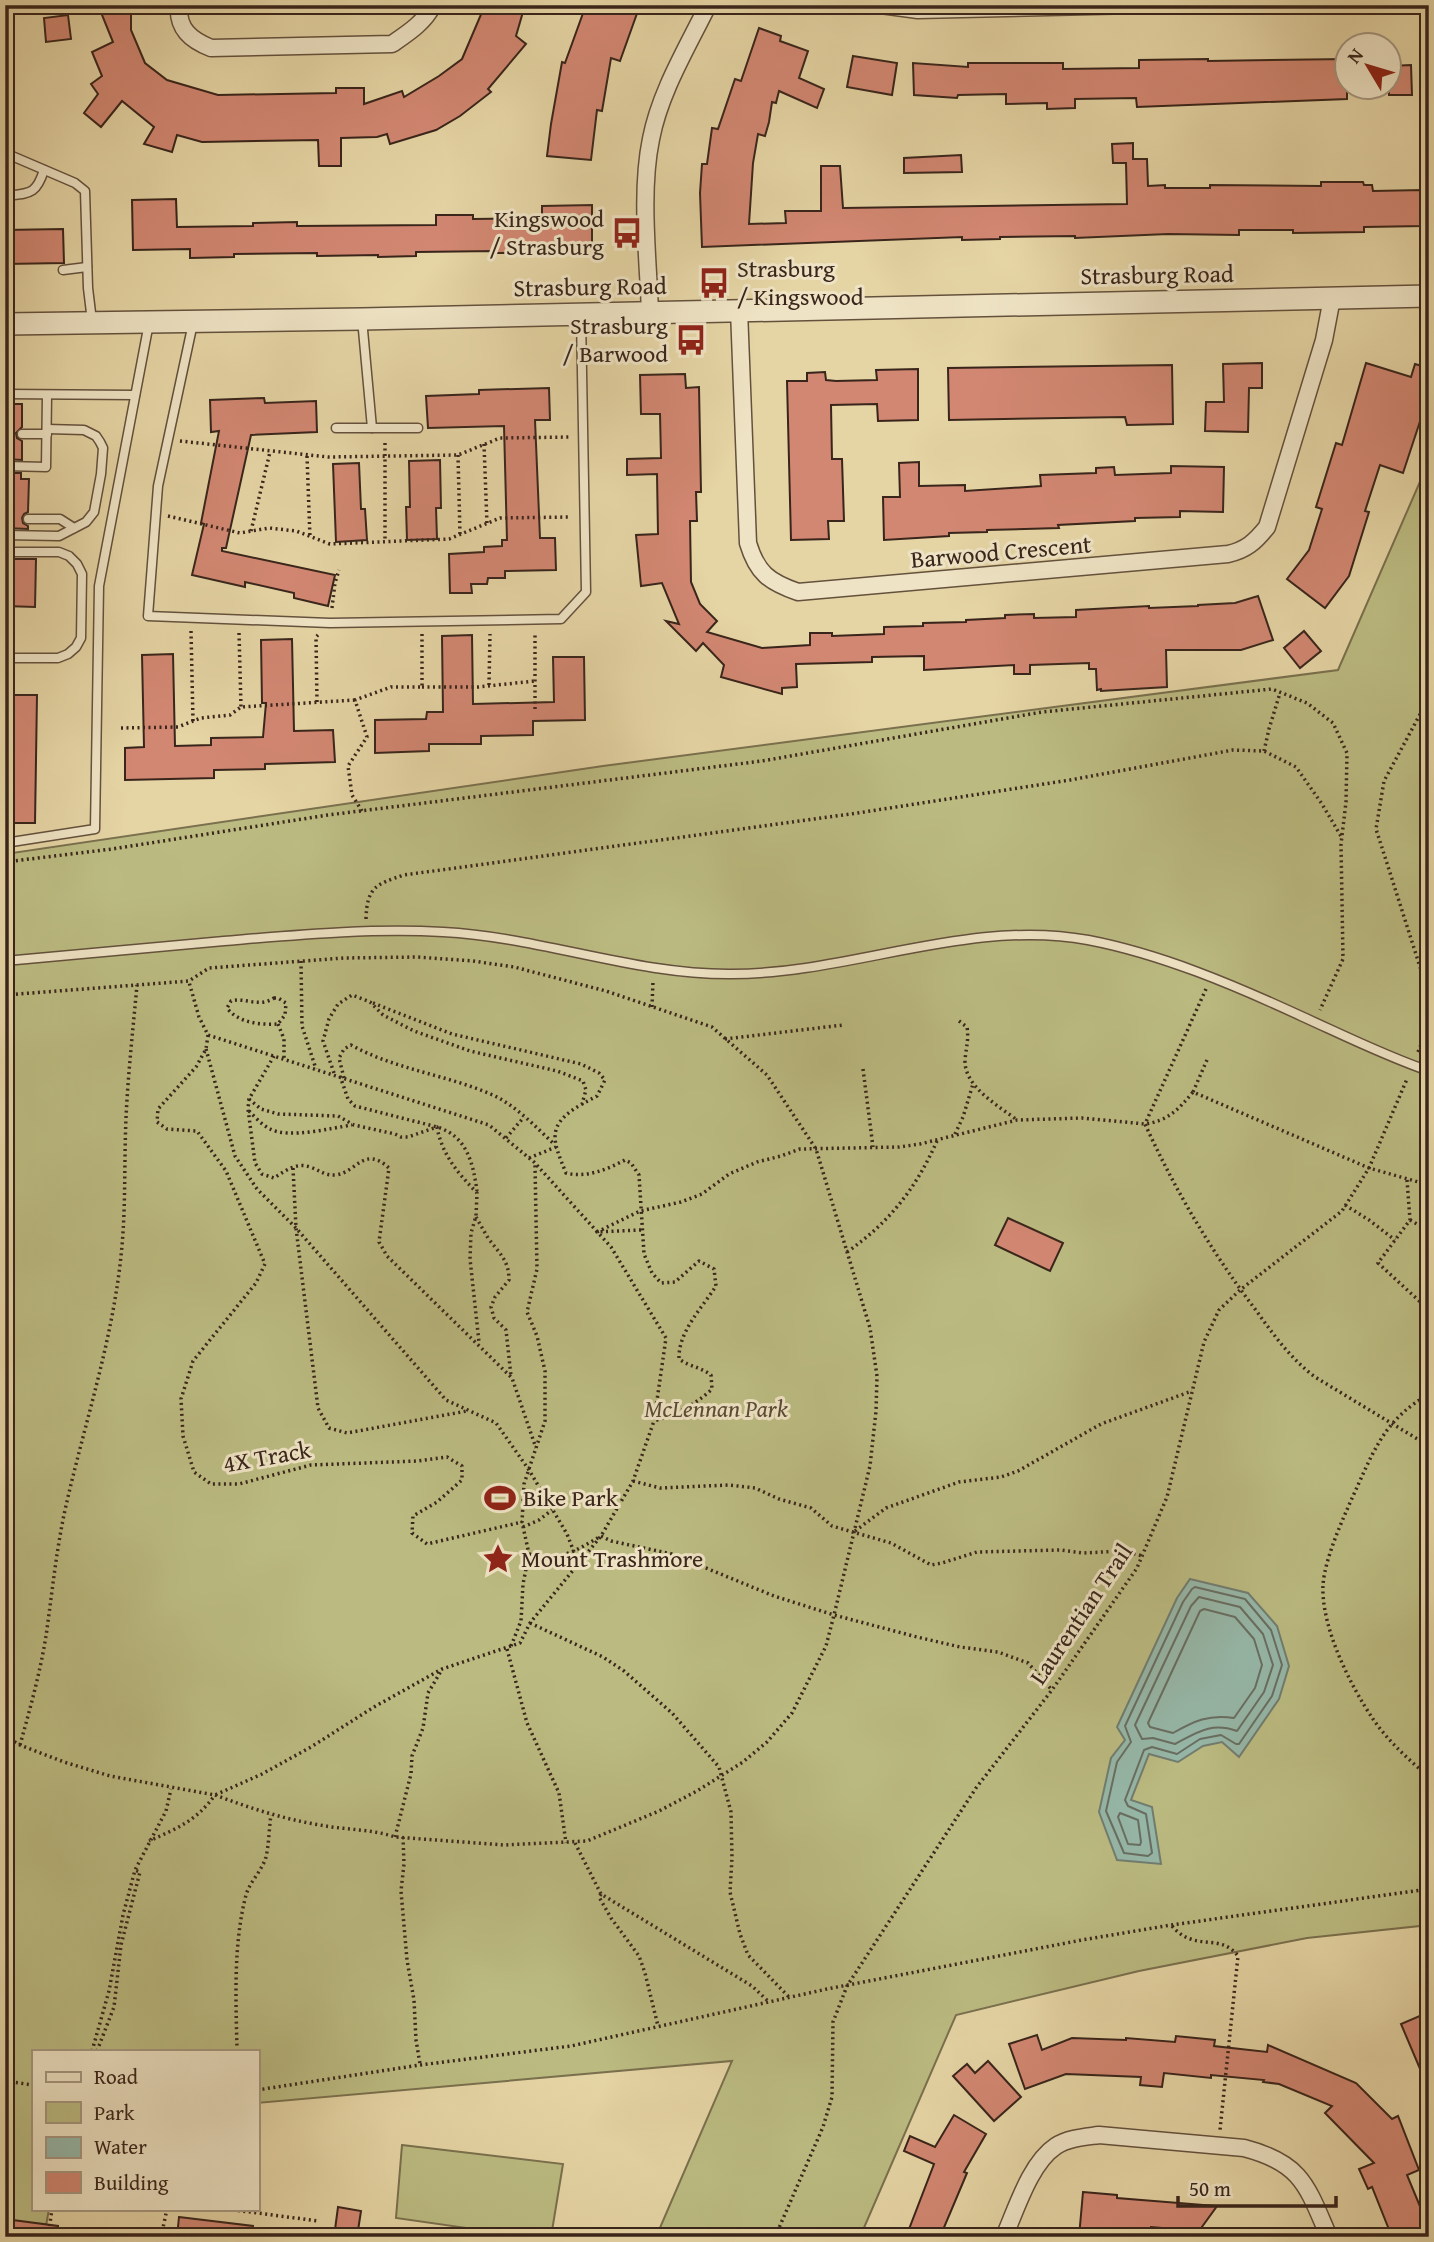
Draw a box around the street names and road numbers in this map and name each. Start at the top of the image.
street label: Strasburg Road [1080,256,1234,293]
street label: Strasburg Road [513,268,667,305]
street label: Barwood Crescent [909,526,1093,577]
street label: 4X Track [220,1431,314,1481]
street label: Laurentian Trail [1020,1536,1141,1691]

